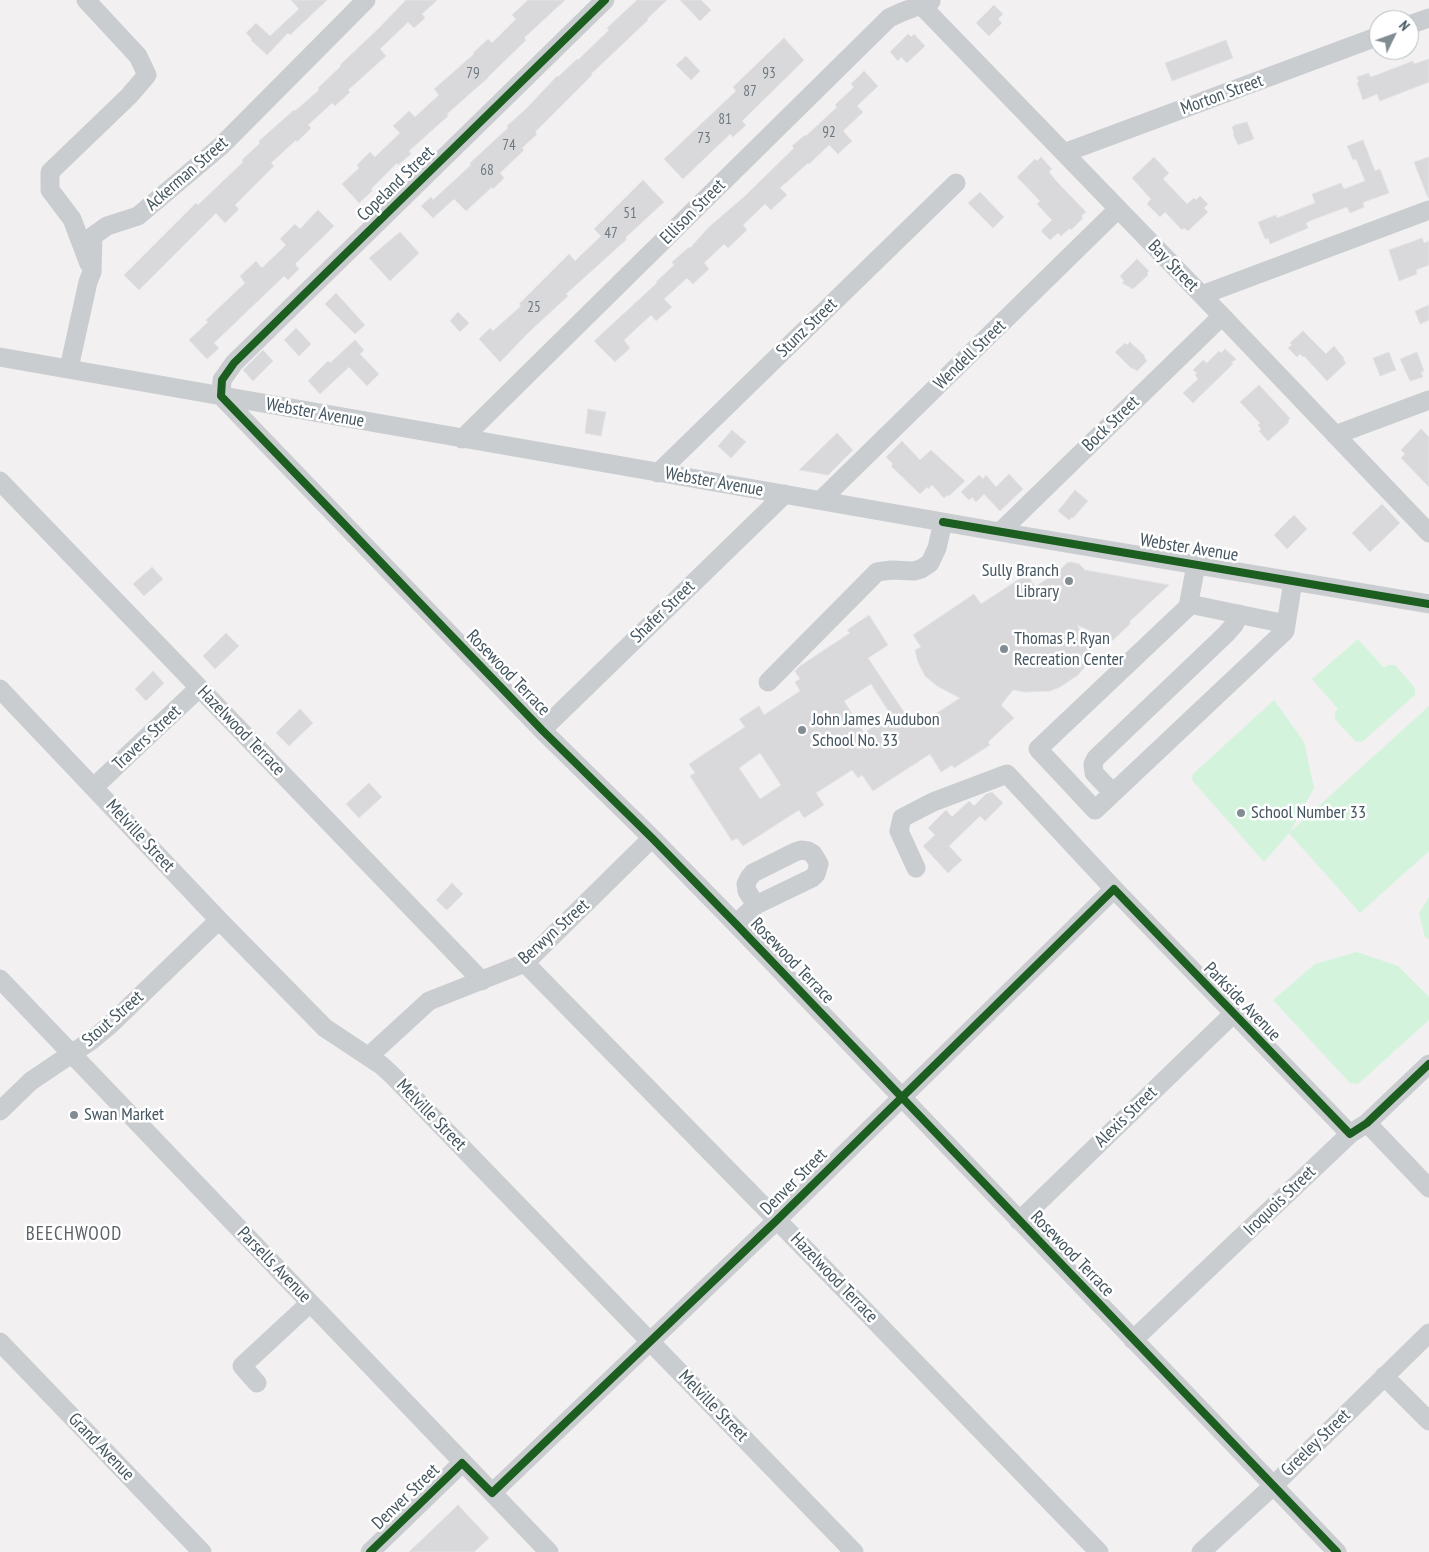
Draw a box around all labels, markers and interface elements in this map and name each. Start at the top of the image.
north arrow [1369,10,1419,60]
text: N [1395,17,1414,34]
house number: 79 [466,65,480,83]
house number: 93 [762,65,776,83]
street label: Morton Street [1178,70,1266,120]
house number: 87 [743,83,757,101]
house number: 81 [718,111,732,129]
house number: 92 [822,124,836,142]
house number: 73 [697,130,711,148]
street label: Ackerman Street [142,132,232,216]
house number: 74 [502,137,516,155]
street label: Copeland Street [353,142,439,226]
house number: 68 [480,162,494,180]
street label: Ellison Street [656,175,730,249]
house number: 51 [623,205,637,223]
house number: 47 [604,225,618,243]
street label: Bay Street [1143,236,1203,296]
street label: Stunz Street [772,294,842,362]
house number: 25 [527,299,541,317]
street label: Wendell Street [930,315,1010,395]
street label: Bock Street [1078,392,1144,456]
street label: Webster Avenue [264,394,366,432]
street label: Webster Avenue [663,463,765,501]
street label: Webster Avenue [1138,530,1240,566]
place label: Sully Branch Library [982,560,1059,602]
marker: Sully Branch Library [1063,575,1075,587]
street label: Shafer Street [626,576,700,648]
street label: Rosewood Terrace [462,626,554,720]
place label: Thomas P. Ryan Recreation Center [1014,628,1124,670]
marker: Thomas P. Ryan Recreation Center [998,643,1010,655]
street label: Hazelwood Terrace [193,682,289,780]
street label: Travers Street [108,701,186,775]
place label: John James Audubon School No. 33 [812,709,940,752]
marker: John James Audubon School No. 33 [796,724,808,736]
street label: Melville Street [101,795,179,877]
place label: School Number 33 [1251,802,1366,824]
marker: School Number 33 [1235,807,1247,819]
street label: Berwyn Street [514,895,594,969]
street label: Rosewood Terrace [746,914,838,1008]
street label: Parkside Avenue [1199,958,1285,1046]
street label: Stout Street [78,987,148,1051]
street label: Melville Street [392,1075,470,1155]
street label: Alexis Street [1090,1082,1162,1152]
place label: Swan Market [84,1104,164,1126]
marker: Swan Market [68,1109,80,1121]
street label: Denver Street [756,1144,832,1220]
street label: Iroquois Street [1240,1162,1320,1240]
street label: Rosewood Terrace [1026,1207,1118,1301]
street label: Parsells Avenue [233,1223,315,1307]
district label: BEECHWOOD [25,1224,123,1246]
street label: Hazelwood Terrace [786,1229,882,1327]
street label: Melville Street [674,1366,752,1446]
street label: Greeley Street [1277,1405,1355,1481]
street label: Grand Avenue [63,1409,139,1485]
street label: Denver Street [368,1460,444,1534]

